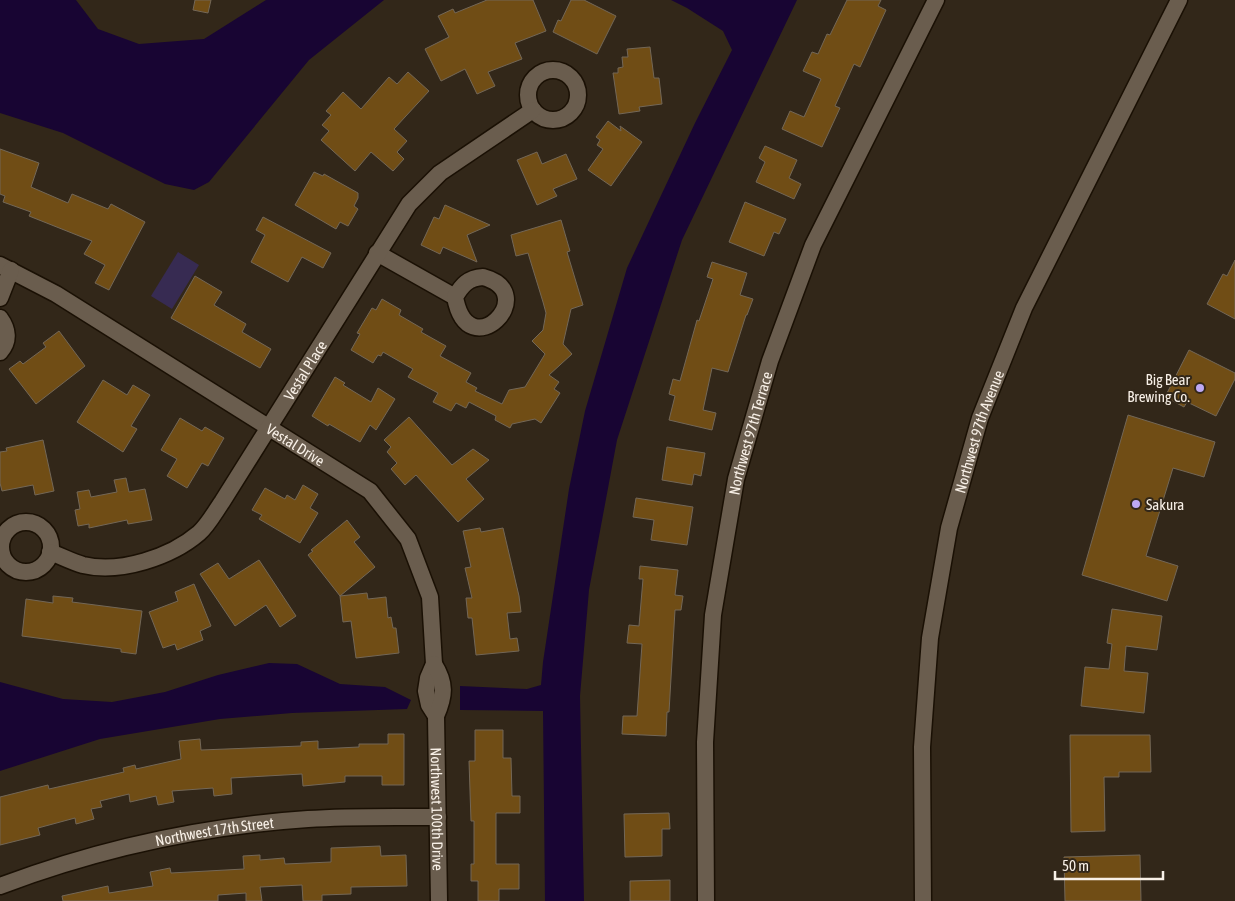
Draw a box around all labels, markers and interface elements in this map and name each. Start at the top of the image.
street label: Vestal Place [280,337,330,403]
street label: Northwest 97th Avenue [951,367,1007,495]
street label: Northwest 97th Terrace [725,369,775,496]
place label: Big Bear Brewing Co. [1127,371,1191,405]
marker: Big Bear Brewing Co. [1194,382,1206,394]
street label: Vestal Drive [263,420,328,469]
place label: Sakura [1146,496,1184,513]
marker: Sakura [1130,498,1142,510]
street label: Northwest 100th Drive [428,747,447,871]
street label: Northwest 17th Street [154,813,275,849]
scale bar [1055,848,1162,880]
text: 50 m [1062,857,1089,874]

